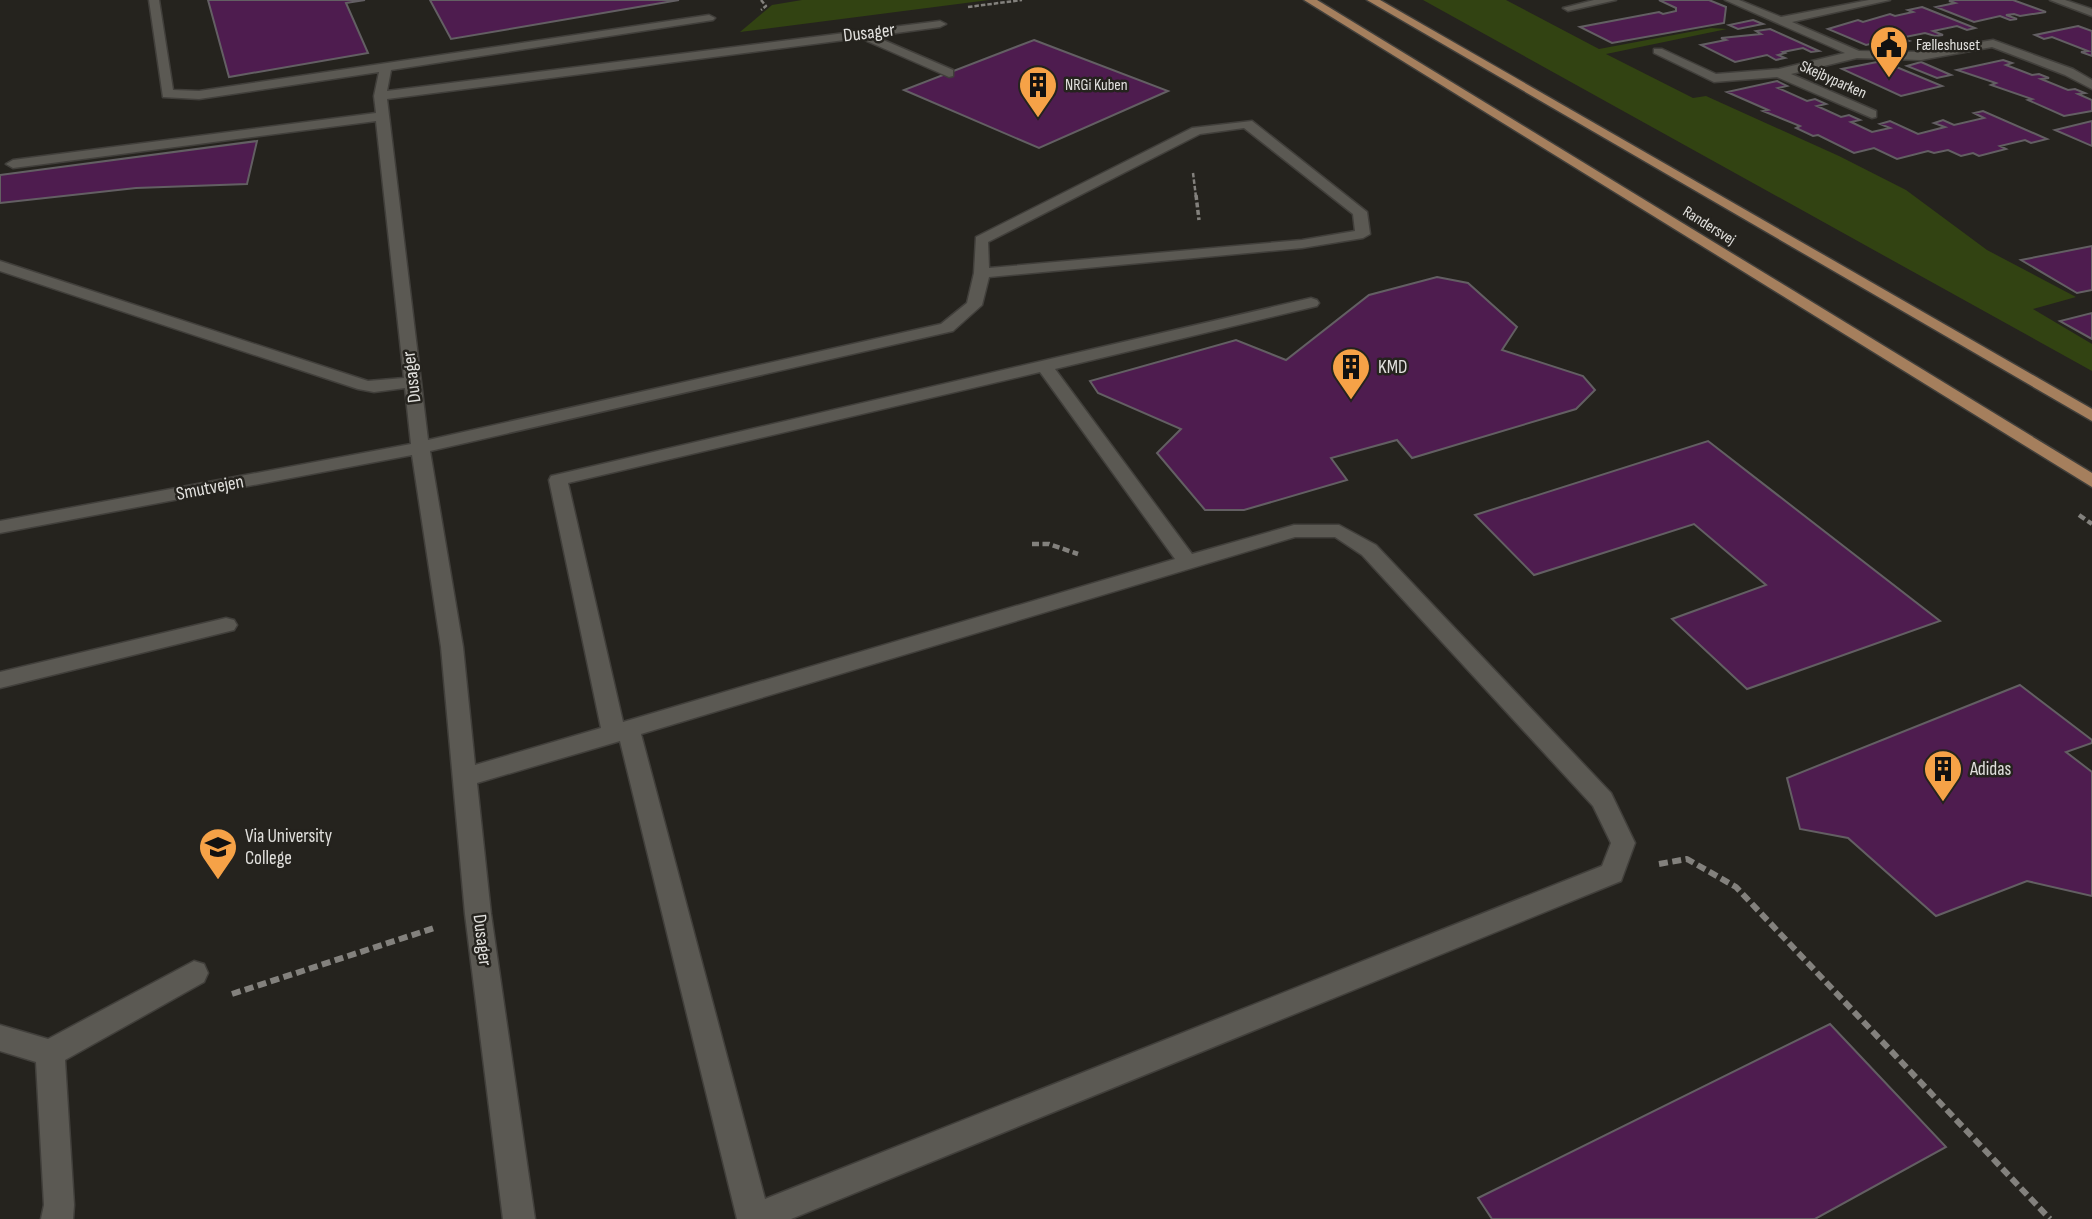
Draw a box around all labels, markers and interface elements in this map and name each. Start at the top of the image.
street label: Dusager [842,18,897,48]
public building icon: Fælleshuset [1868,24,1910,79]
place label: Fælleshuset [1916,36,1980,55]
street label: Skejbyparken [1797,57,1869,103]
building icon: NRGi Kuben [1017,64,1059,119]
place label: NRGi Kuben [1065,76,1128,95]
street label: Randersvej [1679,202,1739,250]
building icon: KMD [1330,346,1372,401]
street label: Dusager [397,349,427,404]
place label: KMD [1378,356,1407,379]
street label: Smutvejen [174,470,246,506]
building icon: Adidas [1922,748,1964,803]
place label: Adidas [1969,758,2012,781]
place label: Via University College [245,825,333,870]
school or university icon: Via University College [197,826,239,881]
street label: Dusager [467,913,497,968]

